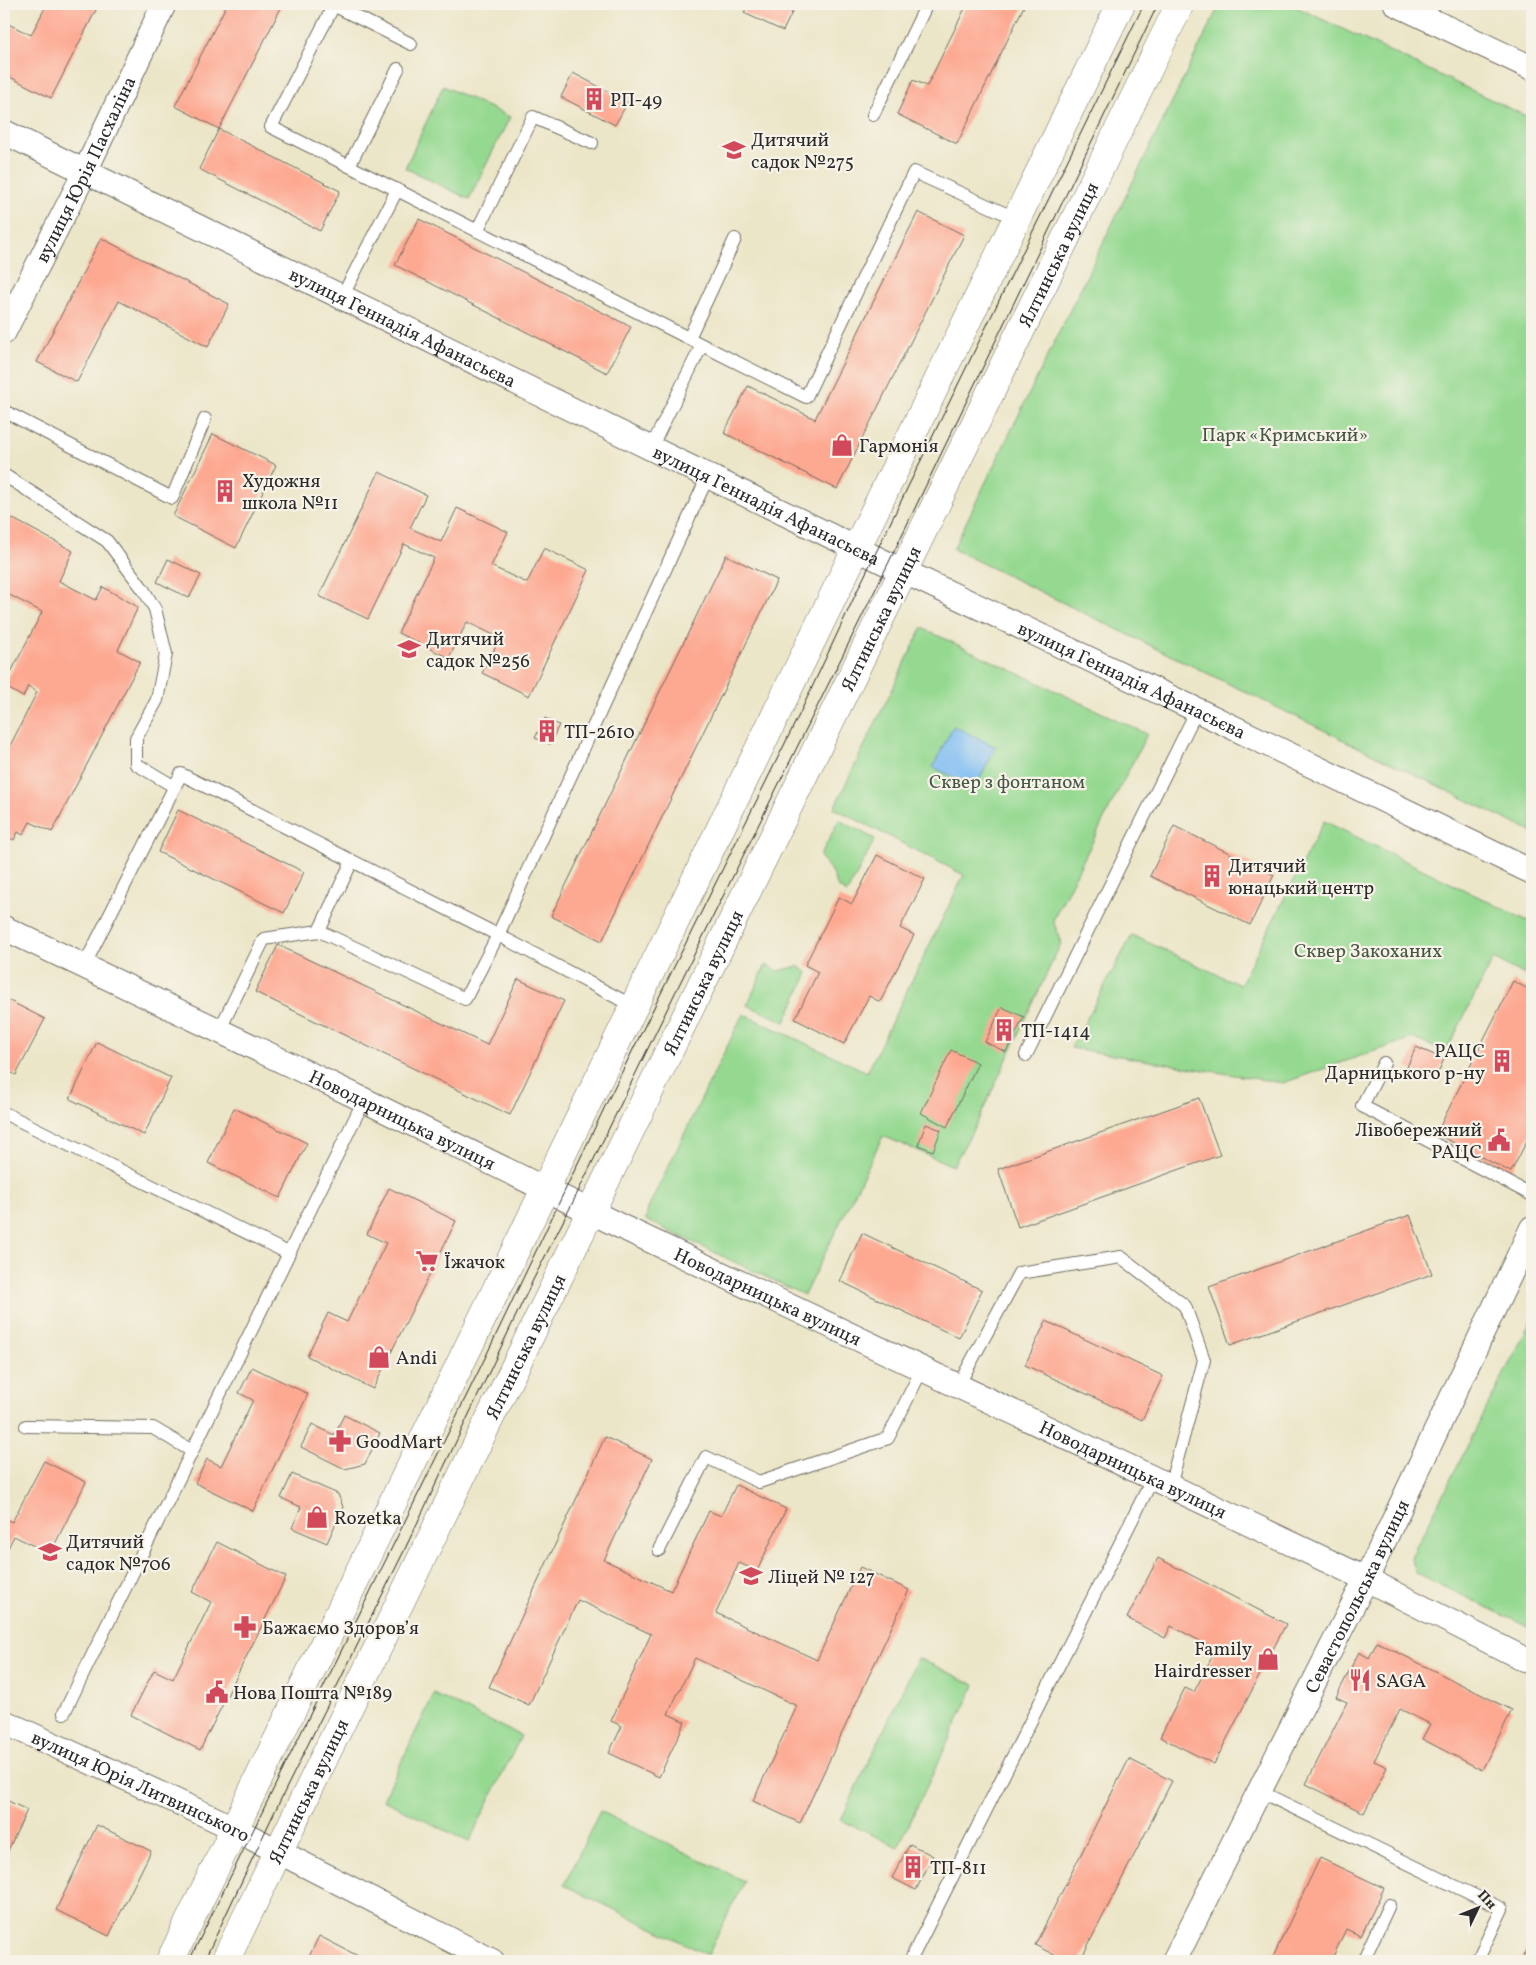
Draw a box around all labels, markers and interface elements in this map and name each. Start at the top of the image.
street label: вулиця Юрія Пасхаліна [30,72,143,268]
building icon: РП-49 [581,86,607,112]
place label: РП-49 [610,88,662,114]
place label: Дитячий садок №275 [751,128,854,176]
school or university icon: Дитячий садок №275 [721,137,747,163]
street label: Ялтинська вулиця [1013,178,1106,332]
street label: вулиця Геннадія Афанасьєва [284,262,520,395]
park label: Парк «Кримський» [1202,423,1368,449]
shop icon: Гармонія [829,432,855,458]
place label: Гармонія [859,434,938,460]
street label: вулиця Геннадія Афанасьєва [648,440,884,573]
place label: Художня школа №11 [242,469,338,517]
building icon: Художня школа №11 [212,478,238,504]
street label: Ялтинська вулиця [836,542,929,696]
street label: вулиця Геннадія Афанасьєва [1013,616,1250,747]
place label: Дитячий садок №256 [426,627,530,675]
school or university icon: Дитячий садок №256 [396,636,422,662]
building icon: ТП-2610 [534,718,560,744]
place label: ТП-2610 [564,720,635,746]
park label: Сквер з фонтаном [929,770,1085,796]
place label: Дитячий юнацький центр [1228,854,1374,902]
building icon: Дитячий юнацький центр [1199,863,1225,889]
street label: Ялтинська вулиця [658,906,751,1060]
park label: Сквер Закоханих [1294,939,1442,965]
building icon: ТП-1414 [991,1017,1017,1043]
place label: ТП-1414 [1021,1019,1091,1045]
place label: РАЦС Дарницького р-ну [1325,1039,1485,1087]
building icon: РАЦС Дарницького р-ну [1489,1048,1515,1074]
street label: Новодарницька вулиця [304,1065,499,1178]
place label: Лівобережний РАЦС [1355,1118,1482,1166]
public building icon: Лівобережний РАЦС [1486,1127,1512,1153]
street label: Новодарницька вулиця [669,1242,865,1353]
supermarket icon: Їжачок [414,1248,440,1274]
place label: Їжачок [444,1250,505,1276]
street label: Ялтинська вулиця [480,1270,573,1424]
shop icon: Andi [366,1344,392,1370]
place label: Andi [396,1346,437,1372]
street label: Новодарницька вулиця [1034,1415,1230,1526]
pharmacy icon: GoodMart [327,1428,353,1454]
place label: GoodMart [356,1430,443,1456]
street label: Севастопольська вулиця [1300,1496,1417,1698]
shop icon: Rozetka [304,1504,330,1530]
place label: Rozetka [334,1506,402,1532]
place label: Дитячий садок №706 [66,1530,171,1578]
school or university icon: Дитячий садок №706 [37,1539,63,1565]
school or university icon: Ліцей № 127 [738,1563,764,1589]
place label: Ліцей № 127 [768,1565,875,1591]
pharmacy icon: Бажаємо Здоров’я [232,1614,258,1640]
place label: Бажаємо Здоров’я [262,1616,419,1642]
place label: Family Hairdresser [1154,1637,1252,1685]
shop icon: Family Hairdresser [1255,1646,1281,1672]
restaurant icon: SAGA [1347,1667,1373,1693]
place label: SAGA [1376,1669,1426,1695]
public building icon: Нова Пошта №189 [204,1679,230,1705]
place label: Нова Пошта №189 [233,1681,392,1707]
street label: Ялтинська вулиця [263,1715,356,1869]
street label: вулиця Юрія Литвинського [27,1725,254,1850]
building icon: ТП-811 [900,1854,926,1880]
place label: ТП-811 [930,1856,987,1882]
north arrow [1454,1882,1504,1932]
text: Пн [1473,1886,1500,1914]

